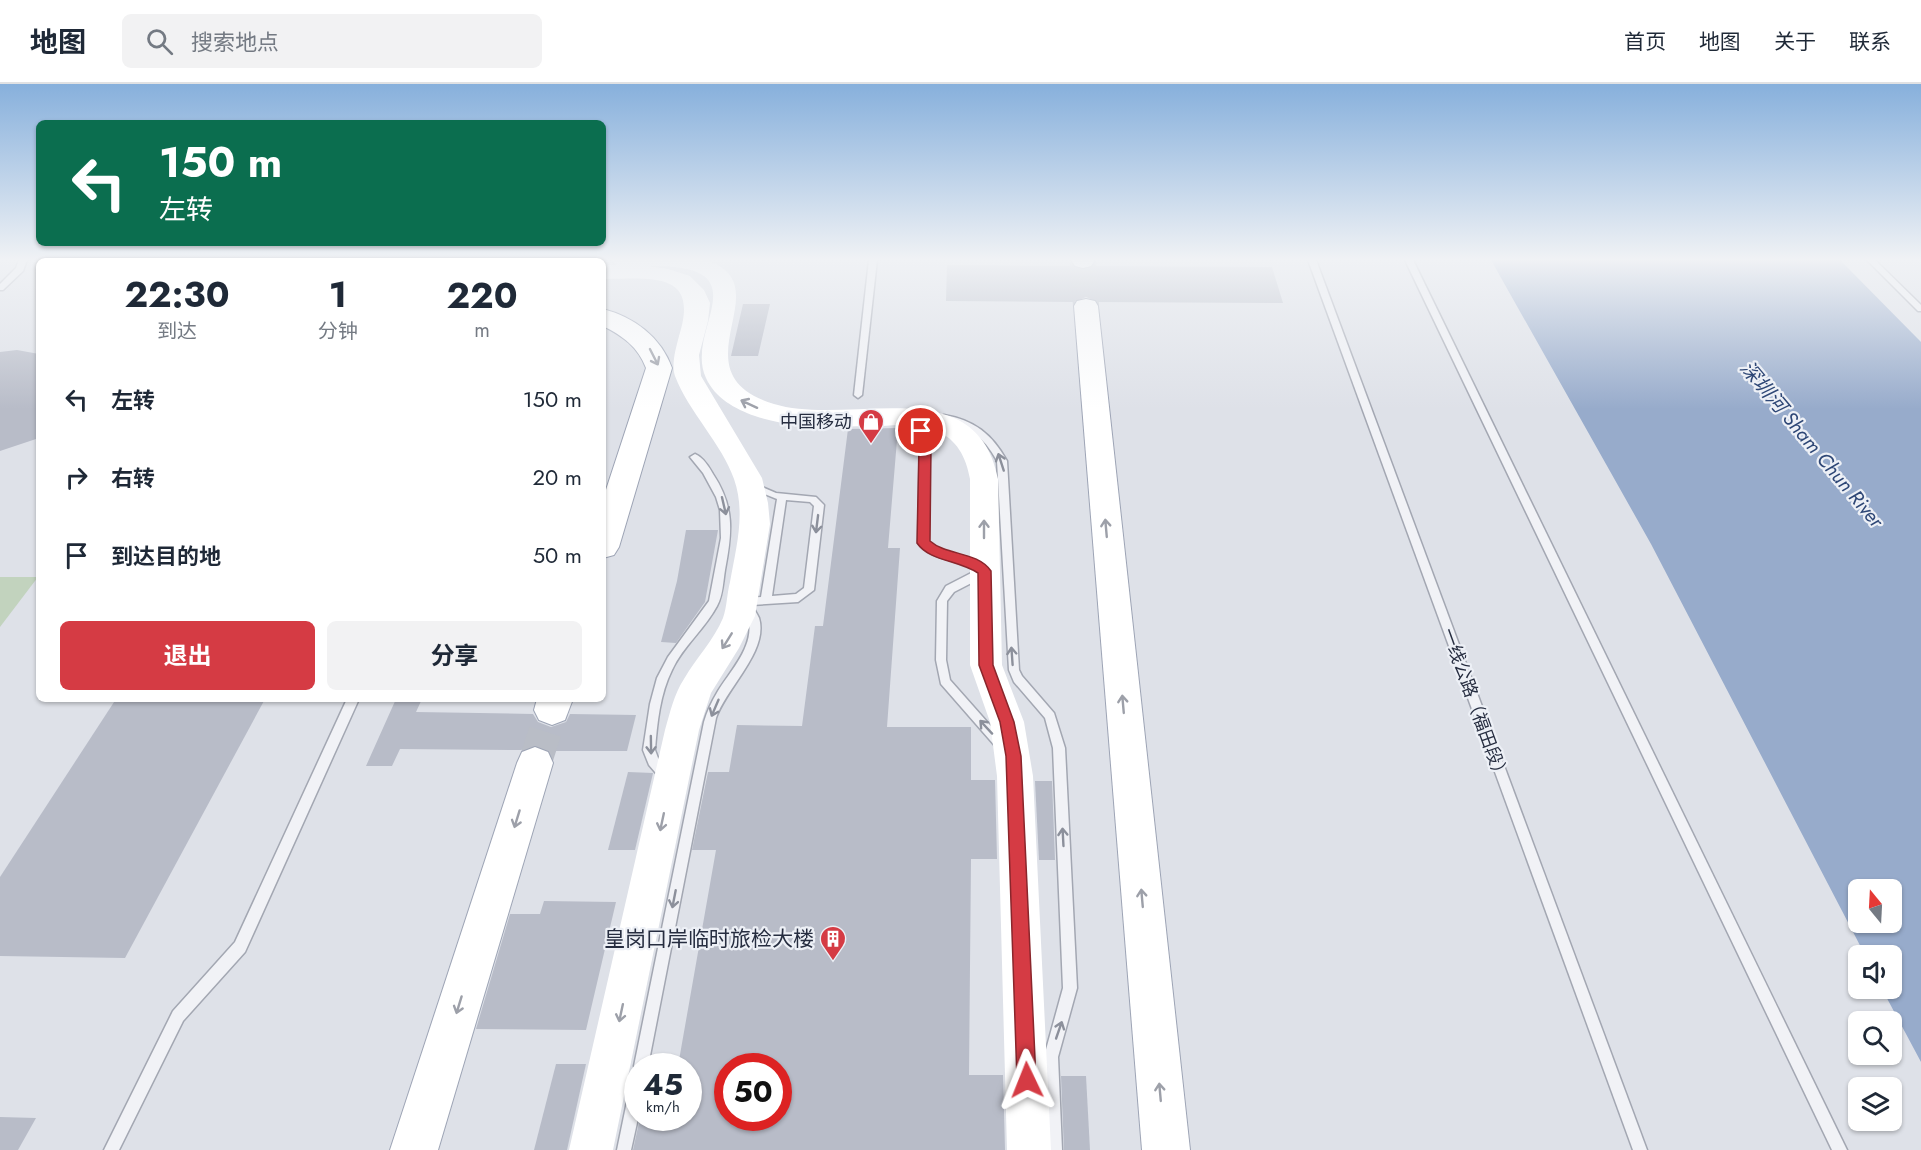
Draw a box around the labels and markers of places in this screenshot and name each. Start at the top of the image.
pin [895,405,946,456]
shop icon: 中国移动 [856,407,886,445]
place label: 中国移动 [780,409,852,435]
place label: 皇岗口岸临时旅检大楼 [604,924,814,954]
building icon: 皇岗口岸临时旅检大楼 [818,924,848,962]

